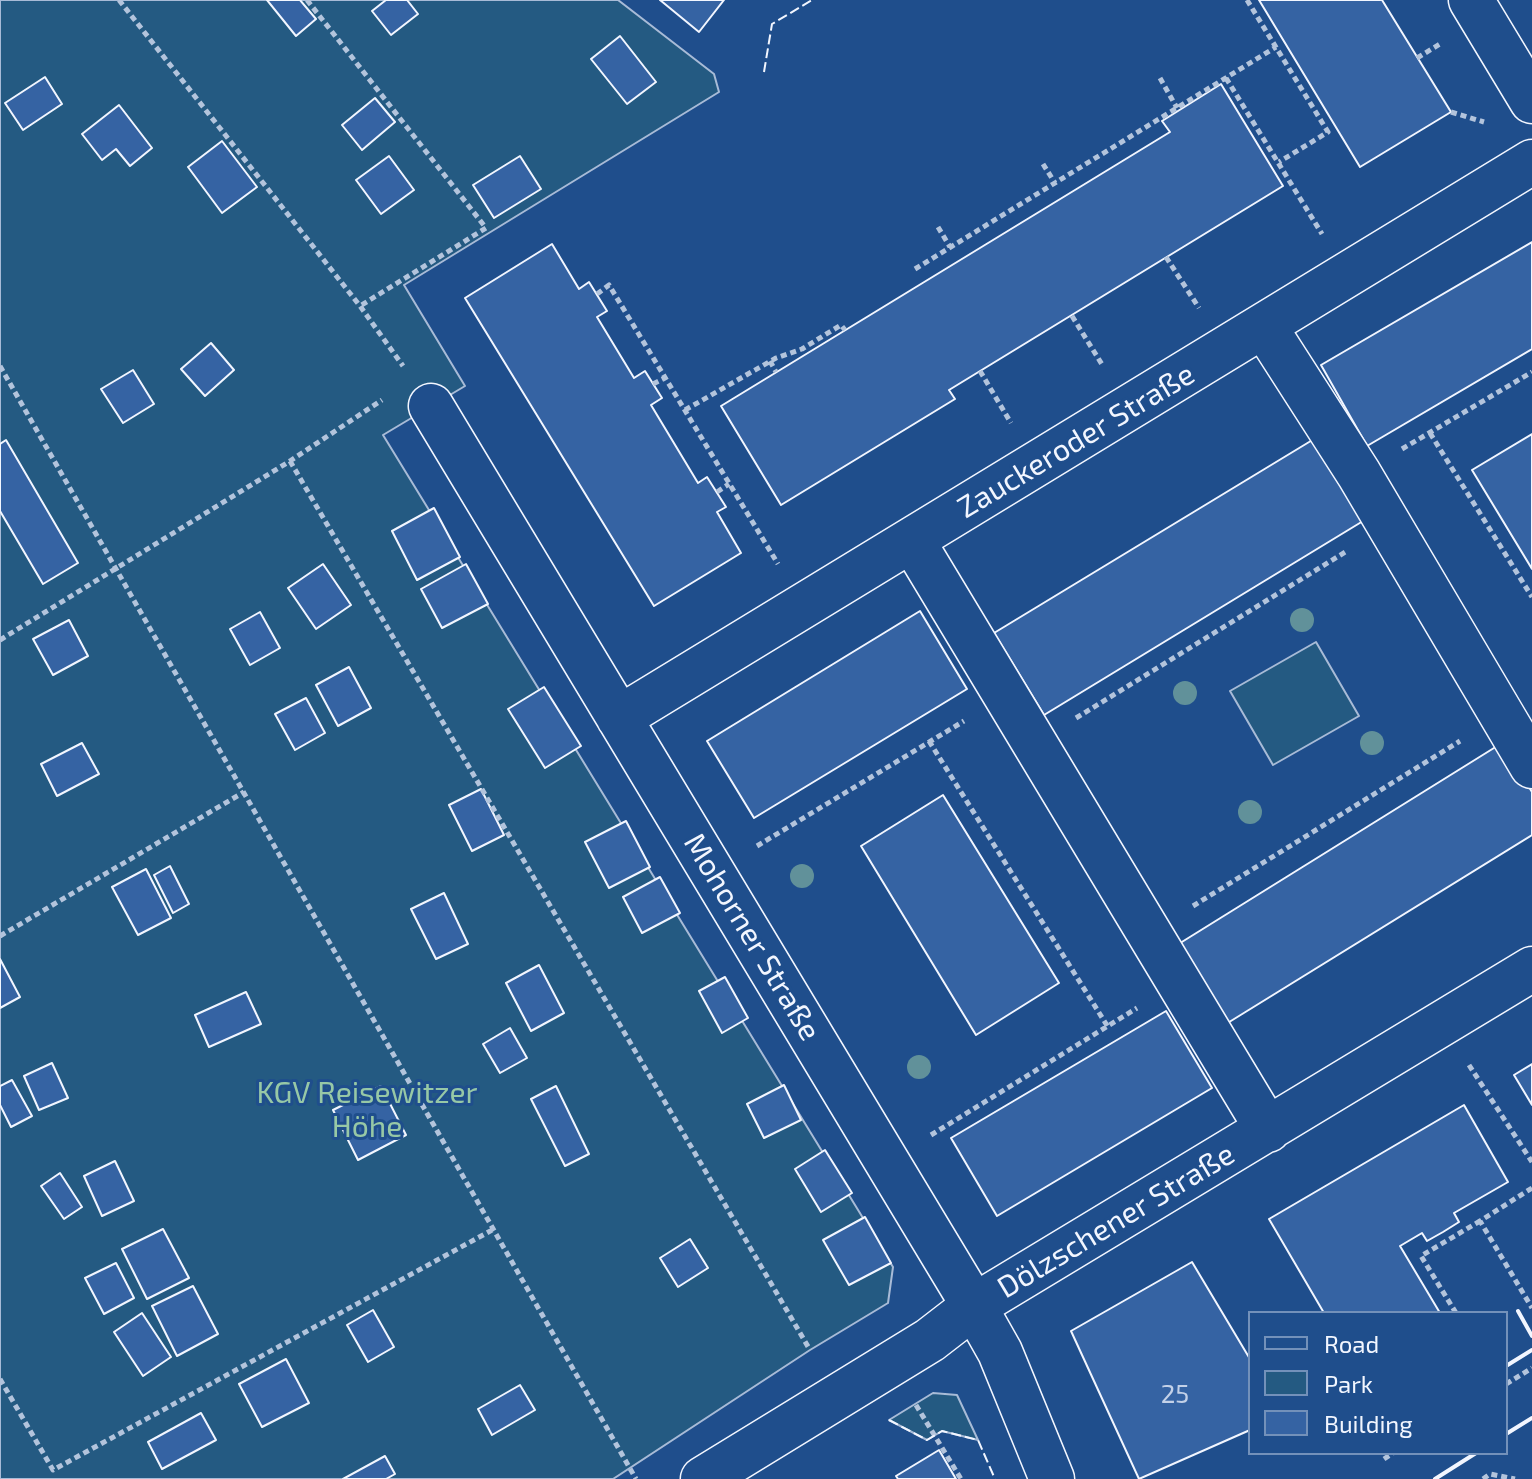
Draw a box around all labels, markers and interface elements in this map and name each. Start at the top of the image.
street label: Zauckeroder Straße [951,356,1201,526]
street label: Mohorner Straße [676,827,828,1047]
park label: KGV Reisewitzer Höhe [256,1075,478,1146]
street label: Dölzschener Straße [991,1136,1241,1306]
legend [1248,1311,1508,1455]
text: Road [1324,1329,1379,1358]
text: Park [1324,1369,1373,1398]
house number: 25 [1161,1378,1189,1410]
text: Building [1324,1409,1413,1438]

